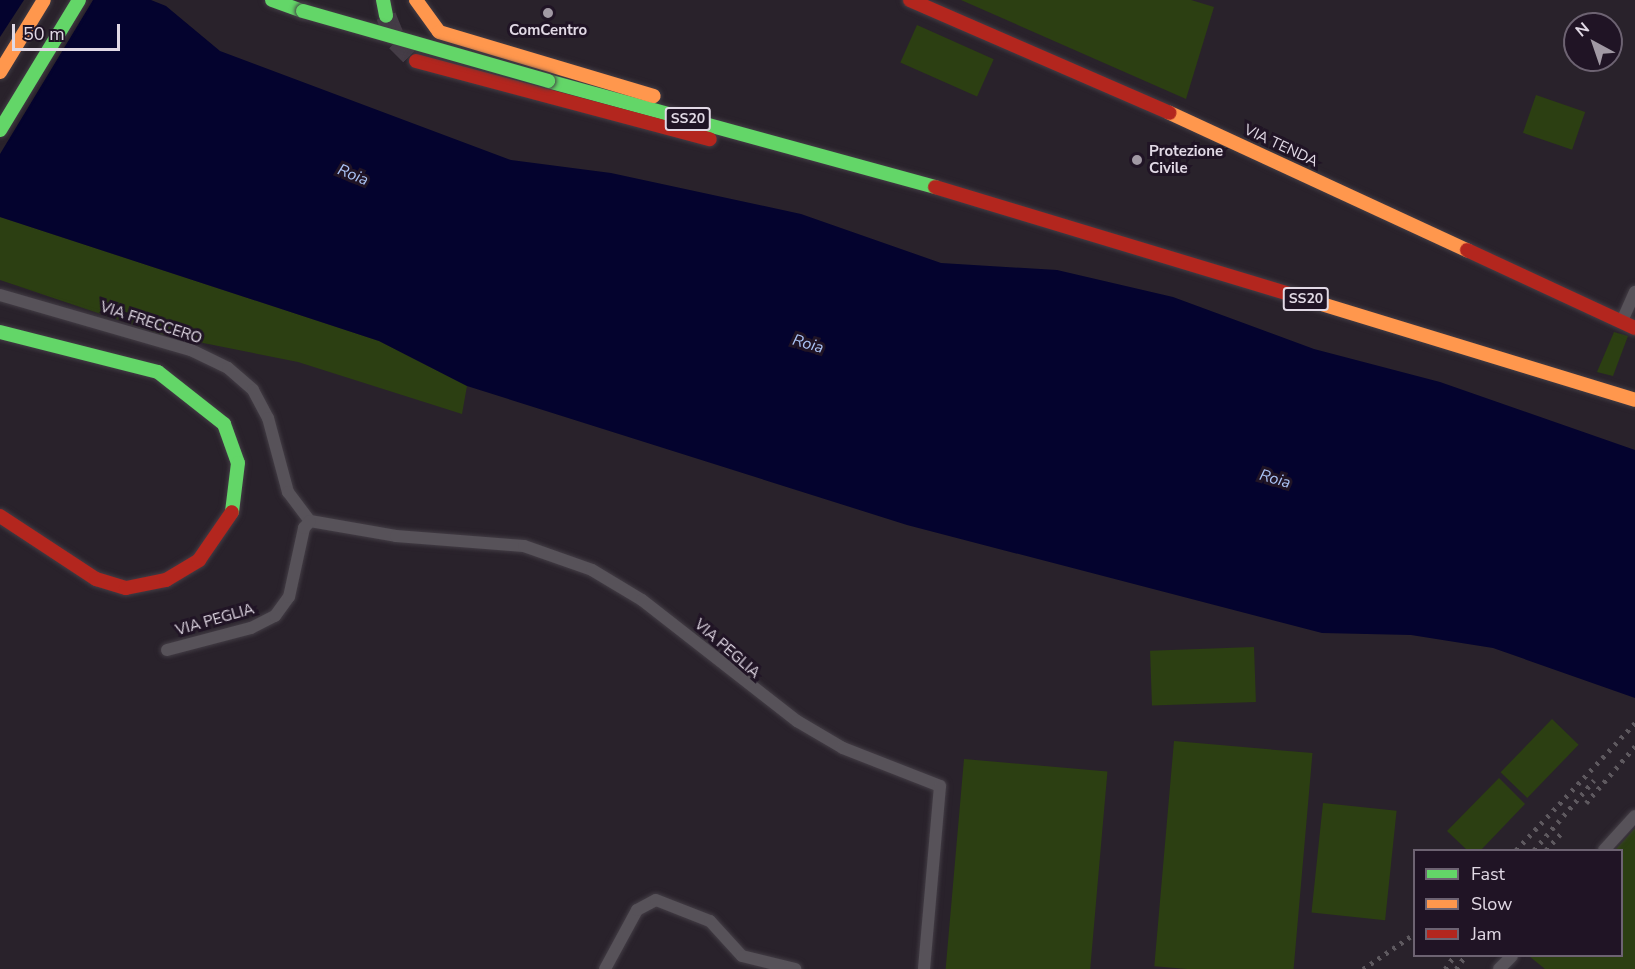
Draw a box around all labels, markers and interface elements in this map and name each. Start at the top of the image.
marker: ComCentro [541,6,555,20]
scale bar [15,12,123,50]
north arrow [1563,12,1623,72]
text: N [1571,17,1594,42]
text: 50 m [23,22,65,46]
place label: ComCentro [509,22,587,40]
road number: SS20 [664,108,712,130]
street label: VIA TENDA [1241,121,1321,171]
place label: Protezione Civile [1149,142,1223,177]
marker: Protezione Civile [1130,153,1144,167]
water label: Roia [335,160,371,190]
road number: SS20 [1282,288,1330,310]
street label: VIA FRECCERO [98,298,204,348]
water label: Roia [790,330,826,358]
water label: Roia [1257,465,1293,493]
street label: VIA PEGLIA [174,600,256,640]
street label: VIA PEGLIA [691,616,763,682]
legend [1413,849,1623,957]
text: Fast [1471,862,1505,886]
text: Slow [1471,892,1512,916]
text: Jam [1471,922,1502,946]

